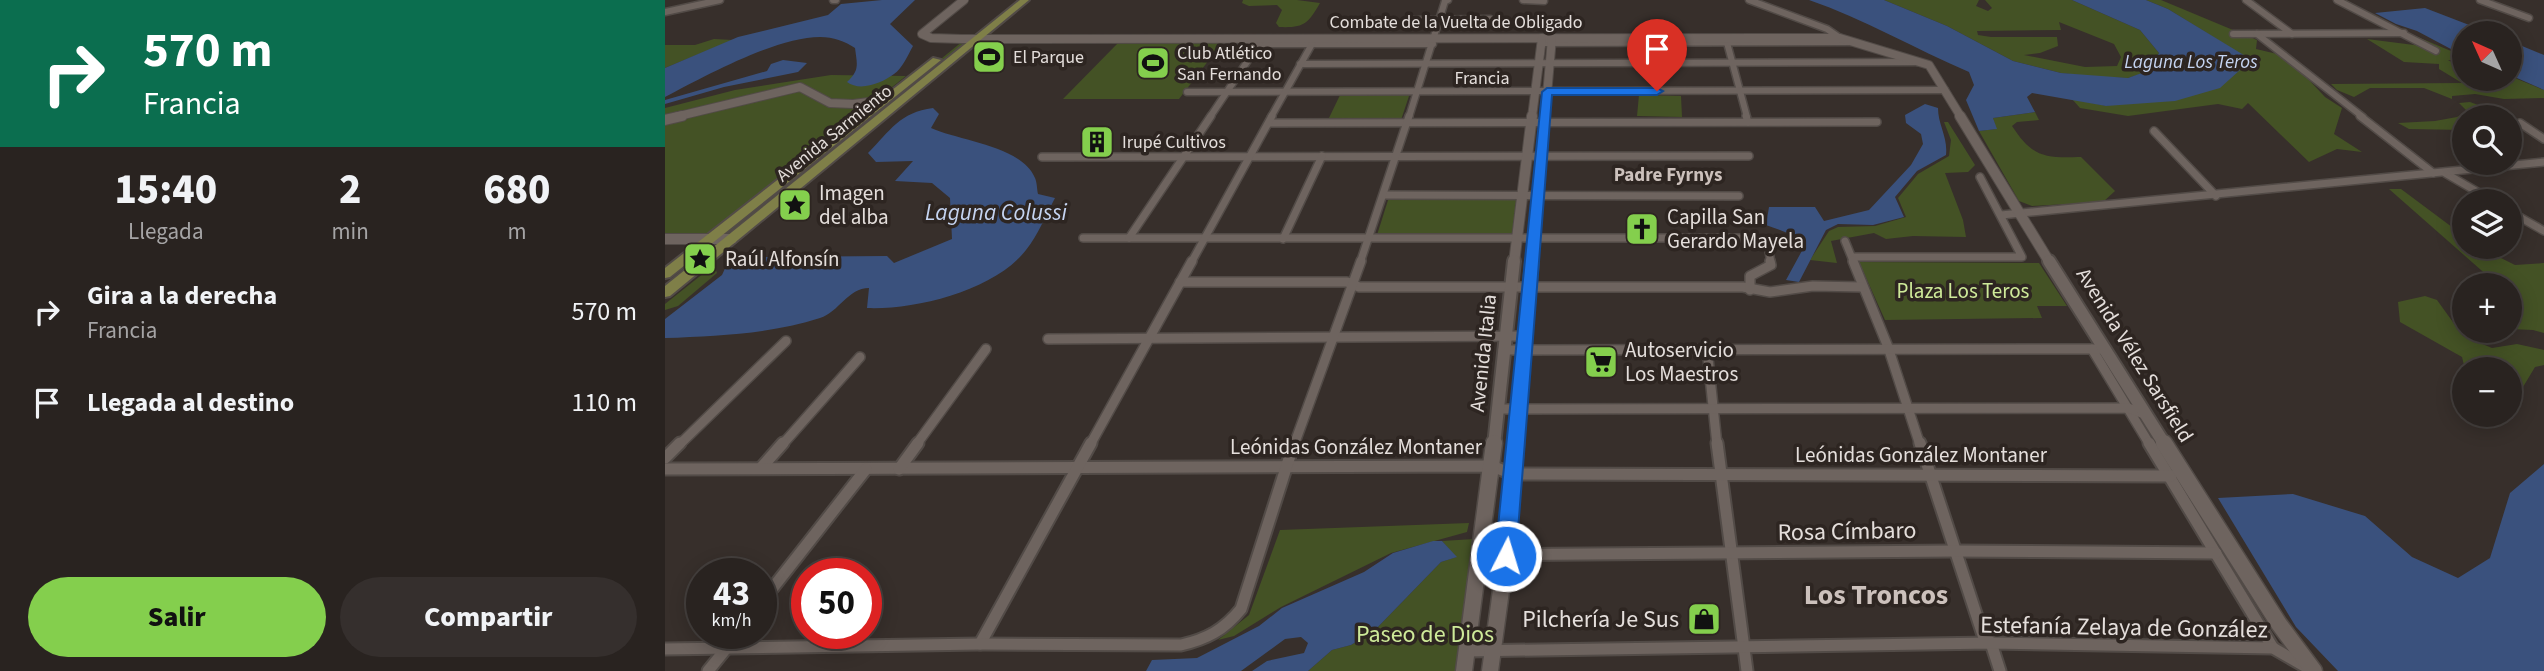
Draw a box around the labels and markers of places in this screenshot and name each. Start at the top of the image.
pin [1627,19,1687,91]
sports icon: El Parque [970,38,1008,76]
place label: Club Atlético San Fernando [1177,41,1281,87]
sports icon: Club Atlético San Fernando [1134,44,1172,82]
place label: El Parque [1013,45,1084,70]
building icon: Irupé Cultivos [1078,123,1116,161]
place label: Irupé Cultivos [1122,130,1226,155]
place label: Imagen del alba [819,178,888,232]
place icon: Imagen del alba [776,186,814,224]
place label: Capilla San Gerardo Mayela [1667,202,1804,256]
church icon: Capilla San Gerardo Mayela [1623,210,1661,248]
place icon: Raúl Alfonsín [681,240,719,278]
place label: Raúl Alfonsín [725,244,839,274]
place label: Autoservicio Los Maestros [1625,335,1738,389]
supermarket icon: Autoservicio Los Maestros [1582,343,1620,381]
shop icon: Pilchería Je Sus [1685,600,1723,638]
place label: Pilchería Je Sus [1522,602,1679,637]

